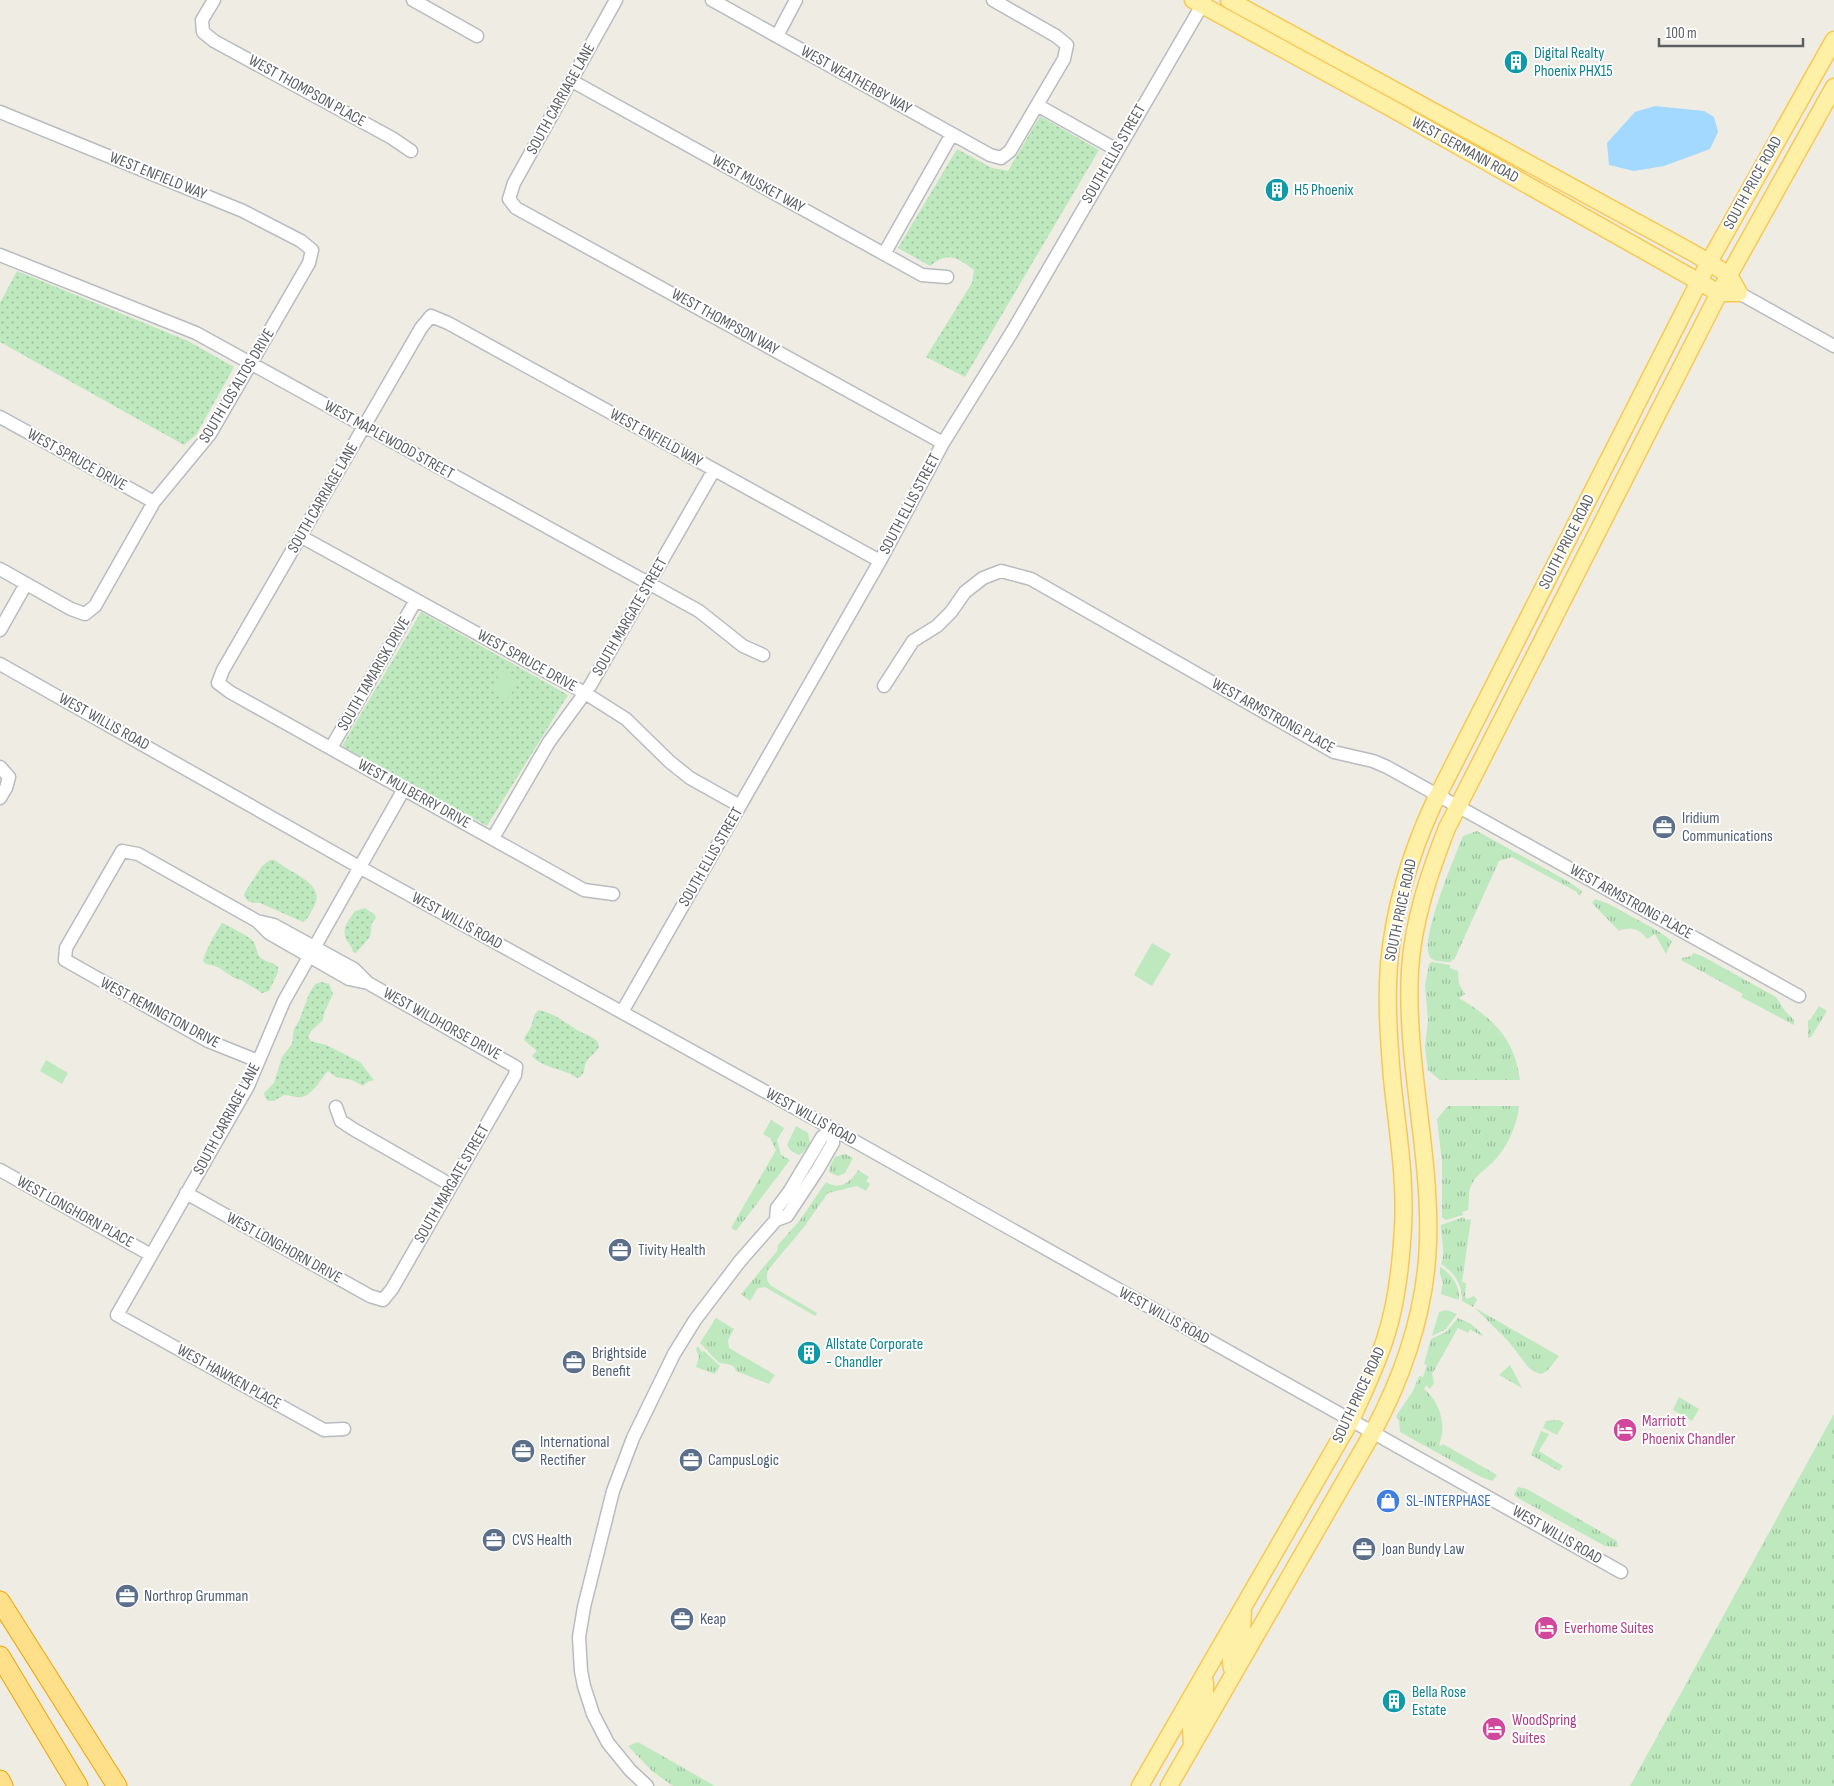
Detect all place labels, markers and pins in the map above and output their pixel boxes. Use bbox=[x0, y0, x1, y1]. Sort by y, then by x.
place label: Digital Realty Phoenix PHX15 bbox=[1534, 44, 1613, 81]
building icon: Digital Realty Phoenix PHX15 bbox=[1503, 49, 1529, 75]
building icon: H5 Phoenix bbox=[1264, 177, 1290, 203]
place label: H5 Phoenix bbox=[1294, 181, 1354, 200]
place label: Iridium Communications bbox=[1682, 809, 1773, 846]
office icon: Iridium Communications bbox=[1651, 814, 1677, 840]
office icon: Tivity Health bbox=[607, 1237, 633, 1263]
place label: Tivity Health bbox=[638, 1241, 706, 1260]
place label: Allstate Corporate - Chandler bbox=[825, 1335, 923, 1372]
building icon: Allstate Corporate - Chandler bbox=[796, 1340, 822, 1366]
place label: Brightside Benefit bbox=[592, 1344, 647, 1381]
office icon: Brightside Benefit bbox=[561, 1349, 587, 1375]
place label: Marriott Phoenix Chandler bbox=[1642, 1412, 1736, 1449]
hotel icon: Marriott Phoenix Chandler bbox=[1612, 1417, 1638, 1443]
place label: International Rectifier bbox=[540, 1433, 609, 1470]
office icon: International Rectifier bbox=[510, 1438, 536, 1464]
office icon: CampusLogic bbox=[678, 1447, 704, 1473]
place label: CampusLogic bbox=[708, 1451, 779, 1470]
shop icon: SL-INTERPHASE bbox=[1375, 1488, 1401, 1514]
place label: SL-INTERPHASE bbox=[1406, 1492, 1491, 1511]
office icon: CVS Health bbox=[481, 1527, 507, 1553]
place label: CVS Health bbox=[512, 1531, 572, 1550]
office icon: Joan Bundy Law bbox=[1351, 1536, 1377, 1562]
place label: Joan Bundy Law bbox=[1381, 1540, 1465, 1559]
office icon: Northrop Grumman bbox=[114, 1583, 140, 1609]
place label: Northrop Grumman bbox=[144, 1587, 248, 1606]
office icon: Keap bbox=[669, 1606, 695, 1632]
place label: Keap bbox=[700, 1610, 726, 1629]
hotel icon: Everhome Suites bbox=[1533, 1615, 1559, 1641]
place label: Everhome Suites bbox=[1564, 1619, 1654, 1638]
place label: Bella Rose Estate bbox=[1412, 1683, 1466, 1720]
building icon: Bella Rose Estate bbox=[1381, 1688, 1407, 1714]
place label: WoodSpring Suites bbox=[1512, 1711, 1576, 1748]
hotel icon: WoodSpring Suites bbox=[1481, 1716, 1507, 1742]

